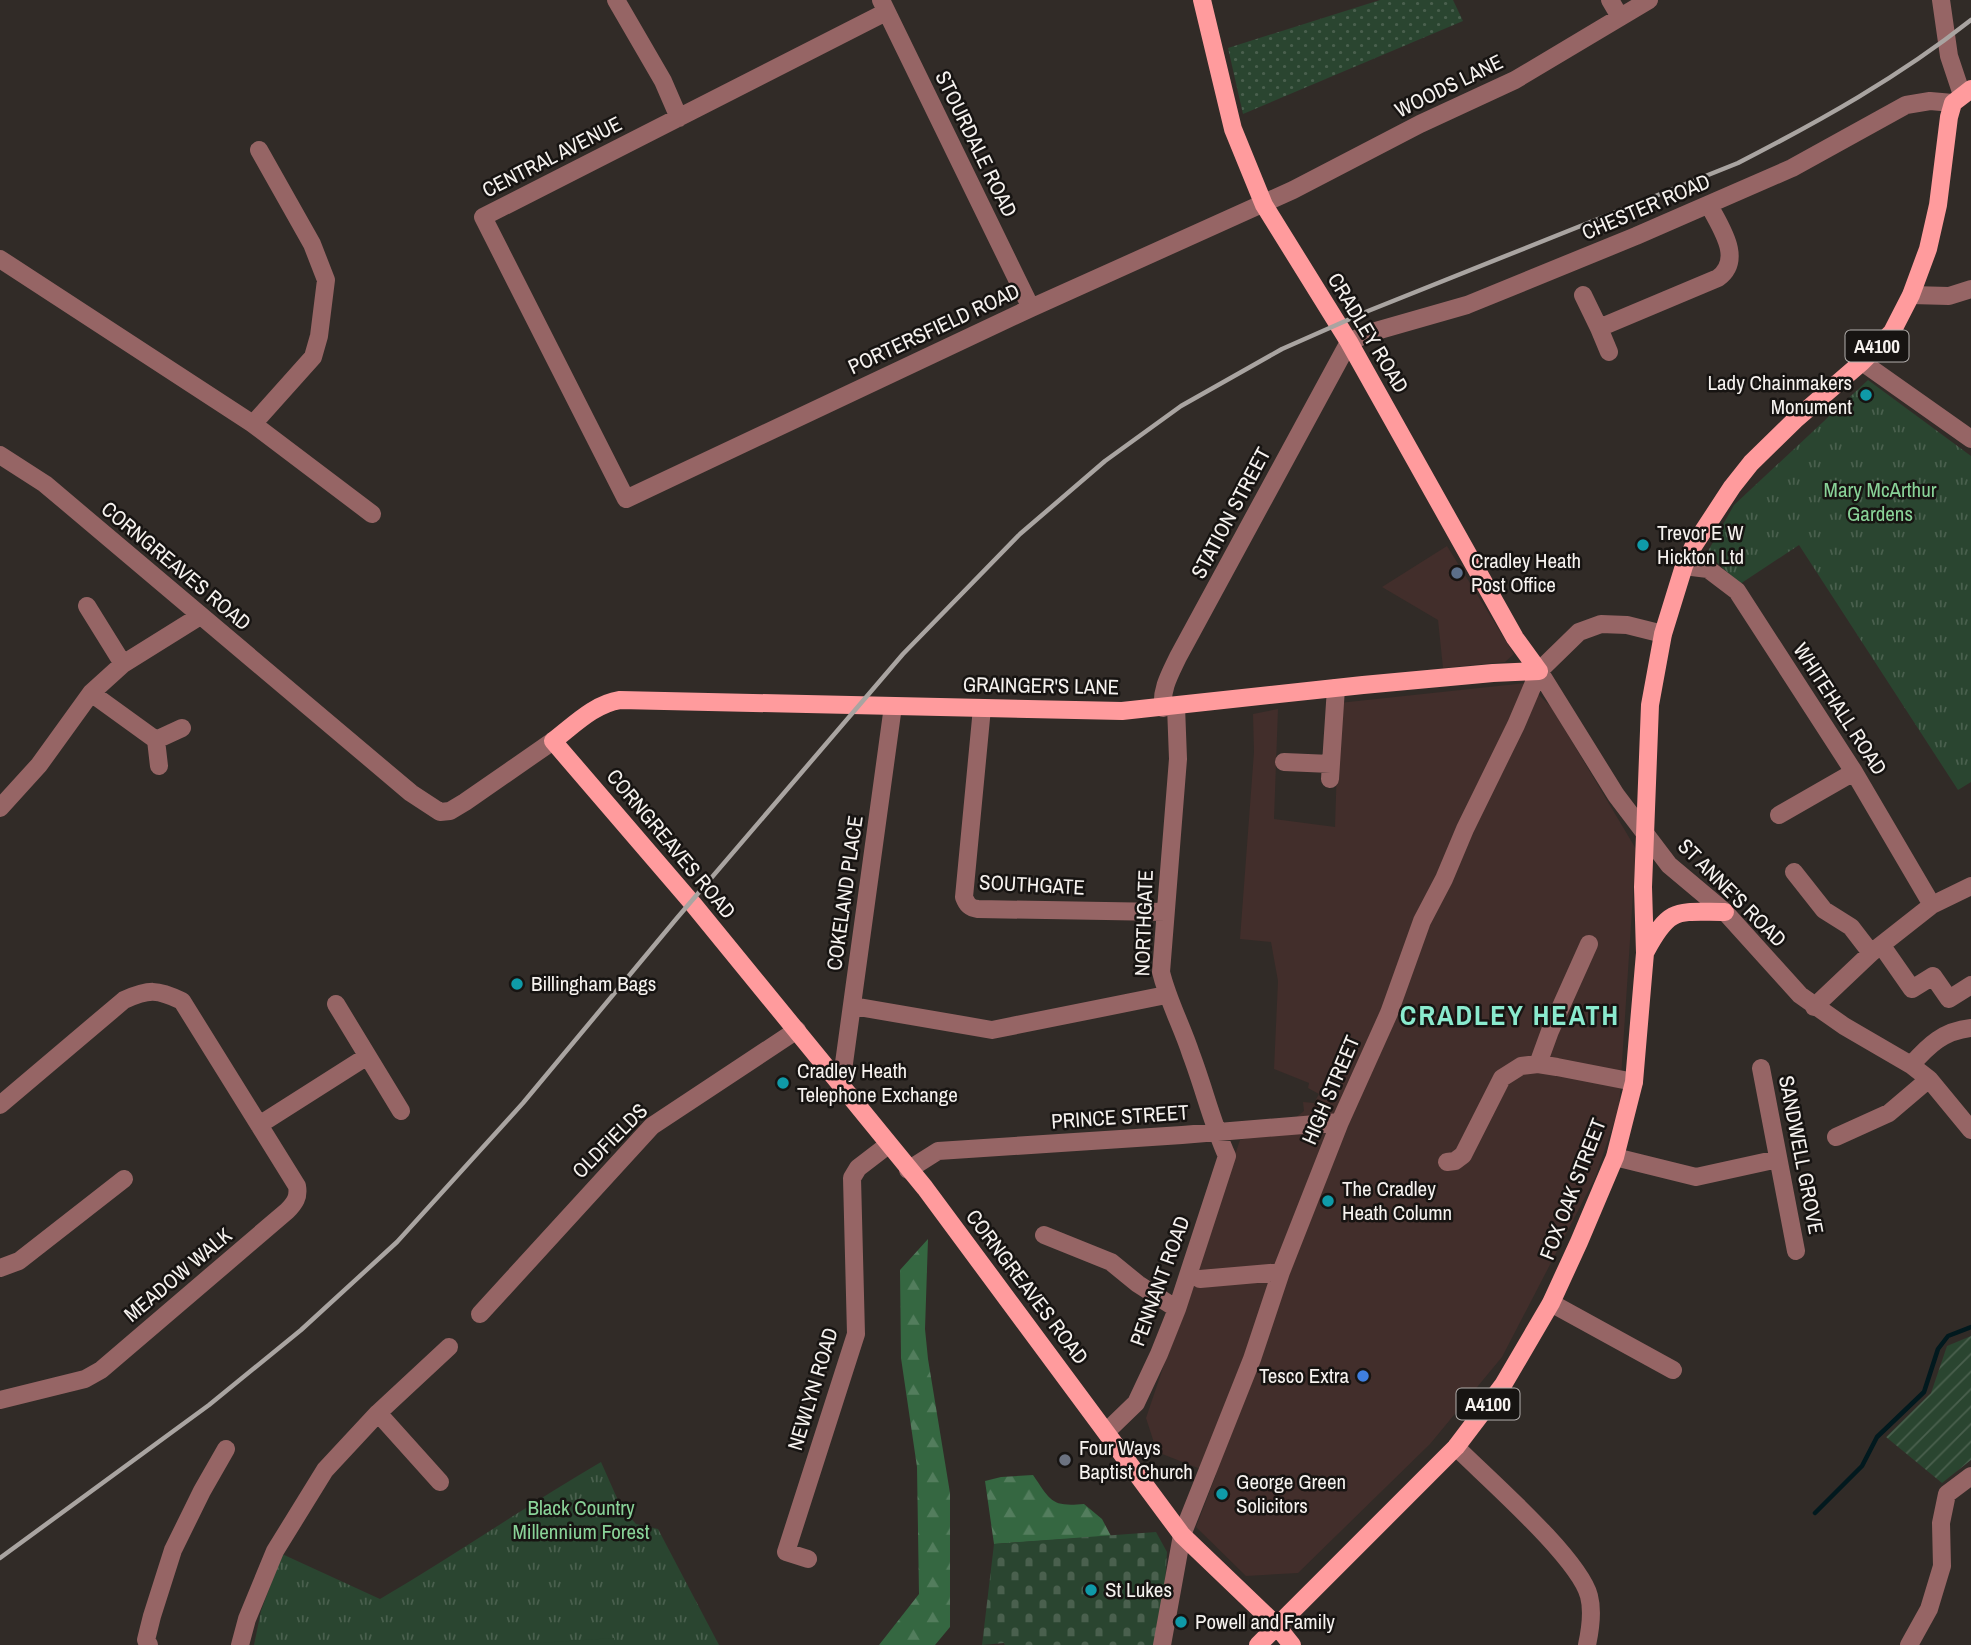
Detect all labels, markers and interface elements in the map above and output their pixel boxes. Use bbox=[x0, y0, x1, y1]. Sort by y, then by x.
street label: WOODS LANE bbox=[1390, 47, 1508, 124]
street label: STOURDALE ROAD bbox=[928, 66, 1024, 222]
street label: CENTRAL AVENUE bbox=[477, 109, 627, 204]
street label: CHESTER ROAD bbox=[1577, 166, 1714, 247]
street label: CRADLEY ROAD bbox=[1321, 267, 1416, 398]
street label: PORTERSFIELD ROAD bbox=[843, 276, 1024, 381]
road number: A4100 bbox=[1846, 330, 1909, 362]
place label: Lady Chainmakers Monument bbox=[1707, 368, 1852, 421]
marker: Lady Chainmakers Monument bbox=[1858, 387, 1874, 403]
street label: STATION STREET bbox=[1184, 442, 1278, 584]
park label: Mary McArthur Gardens bbox=[1824, 475, 1937, 528]
street label: CORNGREAVES ROAD bbox=[95, 494, 257, 637]
place label: Trevor E W Hickton Ltd bbox=[1657, 518, 1744, 571]
marker: Trevor E W Hickton Ltd bbox=[1635, 537, 1651, 553]
place label: Cradley Heath Post Office bbox=[1471, 546, 1581, 599]
marker: Cradley Heath Post Office bbox=[1449, 565, 1465, 581]
street label: WHITEHALL ROAD bbox=[1787, 637, 1894, 781]
street label: GRAINGER'S LANE bbox=[963, 670, 1119, 701]
street label: CORNGREAVES ROAD bbox=[600, 763, 743, 925]
street label: COKELAND PLACE bbox=[819, 814, 870, 972]
street label: ST ANNE'S ROAD bbox=[1672, 832, 1793, 953]
street label: SOUTHGATE bbox=[978, 867, 1086, 902]
street label: NORTHGATE bbox=[1127, 869, 1160, 977]
place label: Billingham Bags bbox=[531, 969, 656, 998]
marker: Billingham Bags bbox=[509, 976, 525, 992]
district label: CRADLEY HEATH bbox=[1400, 996, 1620, 1034]
street label: HIGH STREET bbox=[1295, 1030, 1367, 1149]
place label: Cradley Heath Telephone Exchange bbox=[797, 1056, 958, 1109]
street label: SANDWELL GROVE bbox=[1772, 1073, 1831, 1237]
marker: Cradley Heath Telephone Exchange bbox=[775, 1075, 791, 1091]
street label: OLDFIELDS bbox=[566, 1097, 654, 1185]
street label: PRINCE STREET bbox=[1050, 1097, 1190, 1136]
street label: FOX OAK STREET bbox=[1532, 1113, 1613, 1264]
place label: The Cradley Heath Column bbox=[1342, 1174, 1452, 1227]
marker: The Cradley Heath Column bbox=[1320, 1193, 1336, 1209]
street label: CORNGREAVES ROAD bbox=[959, 1203, 1095, 1370]
street label: PENNANT ROAD bbox=[1123, 1212, 1197, 1350]
street label: MEADOW WALK bbox=[118, 1221, 238, 1328]
street label: NEWLYN ROAD bbox=[780, 1324, 845, 1454]
place label: Tesco Extra bbox=[1259, 1361, 1349, 1390]
marker: Tesco Extra bbox=[1355, 1368, 1371, 1384]
road number: A4100 bbox=[1456, 1388, 1520, 1420]
place label: Four Ways Baptist Church bbox=[1079, 1433, 1193, 1486]
marker: Four Ways Baptist Church bbox=[1057, 1452, 1073, 1468]
place label: George Green Solicitors bbox=[1236, 1467, 1346, 1520]
marker: George Green Solicitors bbox=[1214, 1486, 1230, 1502]
park label: Black Country Millennium Forest bbox=[513, 1493, 650, 1546]
place label: St Lukes bbox=[1105, 1575, 1172, 1604]
marker: St Lukes bbox=[1083, 1582, 1099, 1598]
place label: Powell and Family bbox=[1195, 1607, 1335, 1636]
marker: Powell and Family bbox=[1173, 1614, 1189, 1630]

